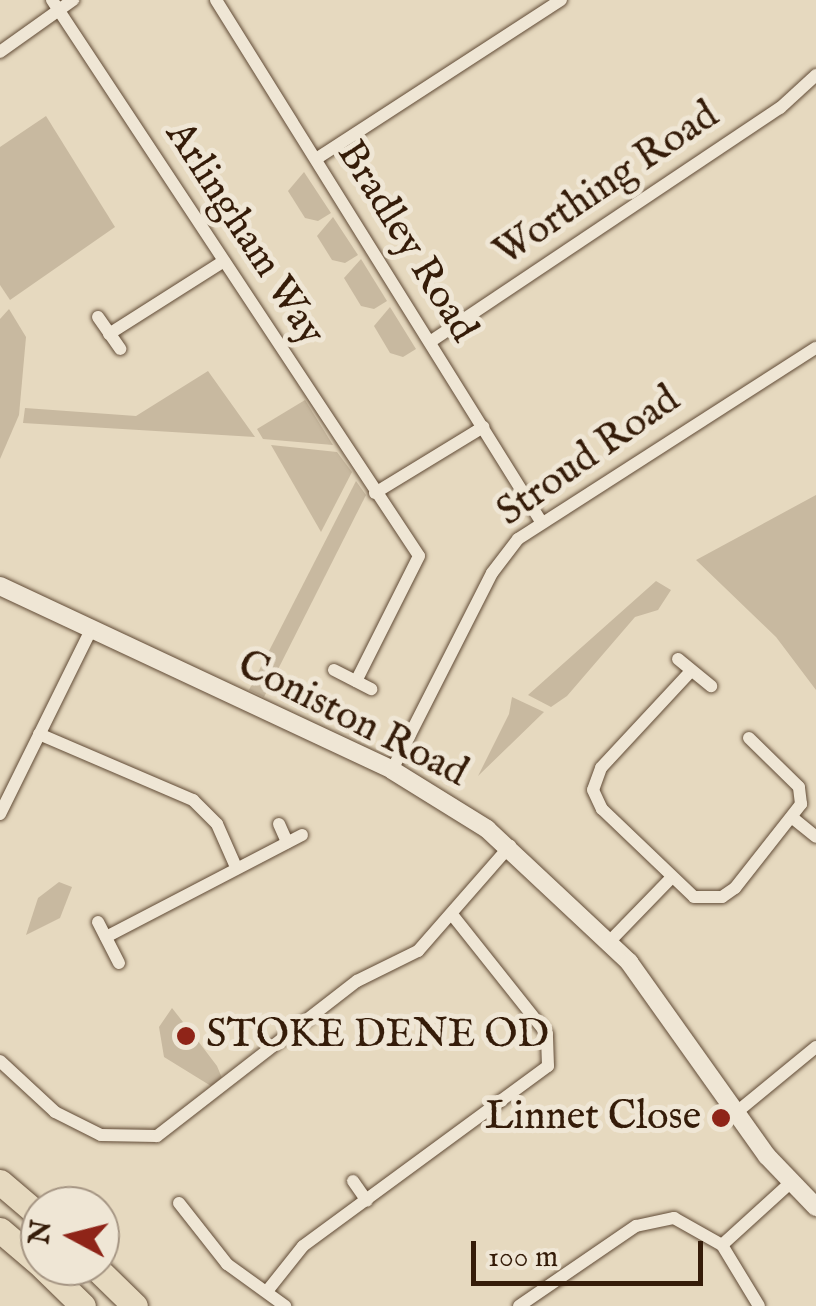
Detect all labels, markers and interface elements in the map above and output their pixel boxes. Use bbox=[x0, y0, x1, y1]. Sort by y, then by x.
street label: Worthing Road bbox=[486, 92, 728, 278]
street label: Arlingham Way bbox=[154, 113, 334, 355]
street label: Bradley Road bbox=[325, 133, 487, 351]
street label: Stroud Road bbox=[489, 377, 689, 537]
street label: Coniston Road bbox=[229, 642, 475, 798]
place label: STOKE DENE OD bbox=[206, 1012, 549, 1060]
marker: STOKE DENE OD bbox=[175, 1025, 197, 1047]
place label: Linnet Close bbox=[485, 1094, 701, 1142]
marker: Linnet Close bbox=[710, 1107, 732, 1129]
north arrow bbox=[20, 1186, 120, 1286]
text: N bbox=[23, 1218, 61, 1247]
scale bar bbox=[476, 1221, 708, 1283]
text: 100 m bbox=[488, 1239, 558, 1277]

